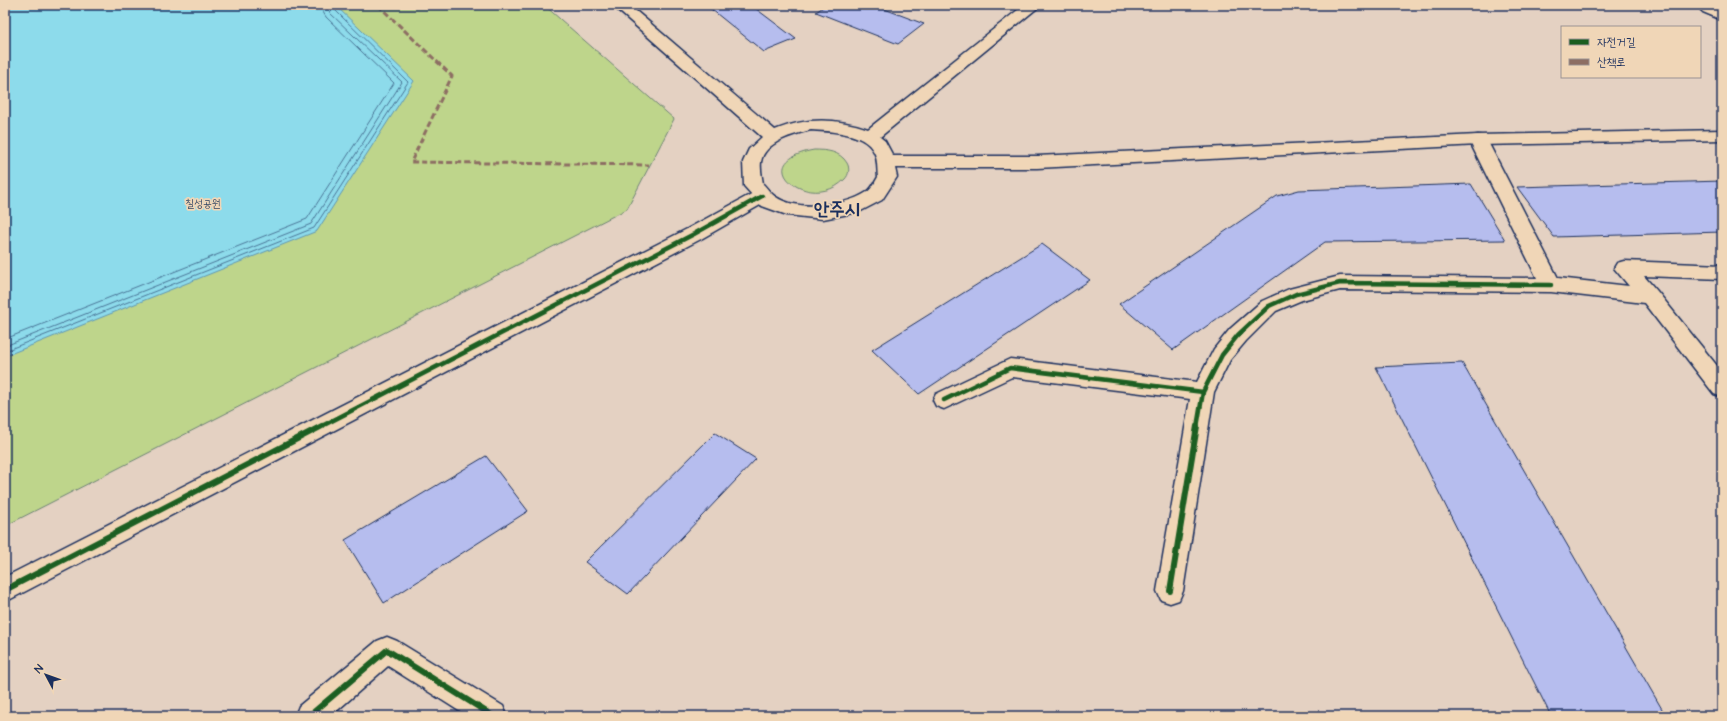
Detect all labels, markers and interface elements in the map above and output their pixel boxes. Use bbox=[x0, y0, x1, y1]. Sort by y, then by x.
legend bbox=[1561, 26, 1701, 78]
text: 자전거길 bbox=[1597, 34, 1636, 51]
text: 산책로 bbox=[1597, 54, 1626, 71]
park label: 칠성공원 bbox=[185, 196, 221, 211]
district label: 안주시 bbox=[814, 196, 860, 223]
north arrow bbox=[26, 655, 66, 695]
text: N bbox=[31, 661, 47, 676]

